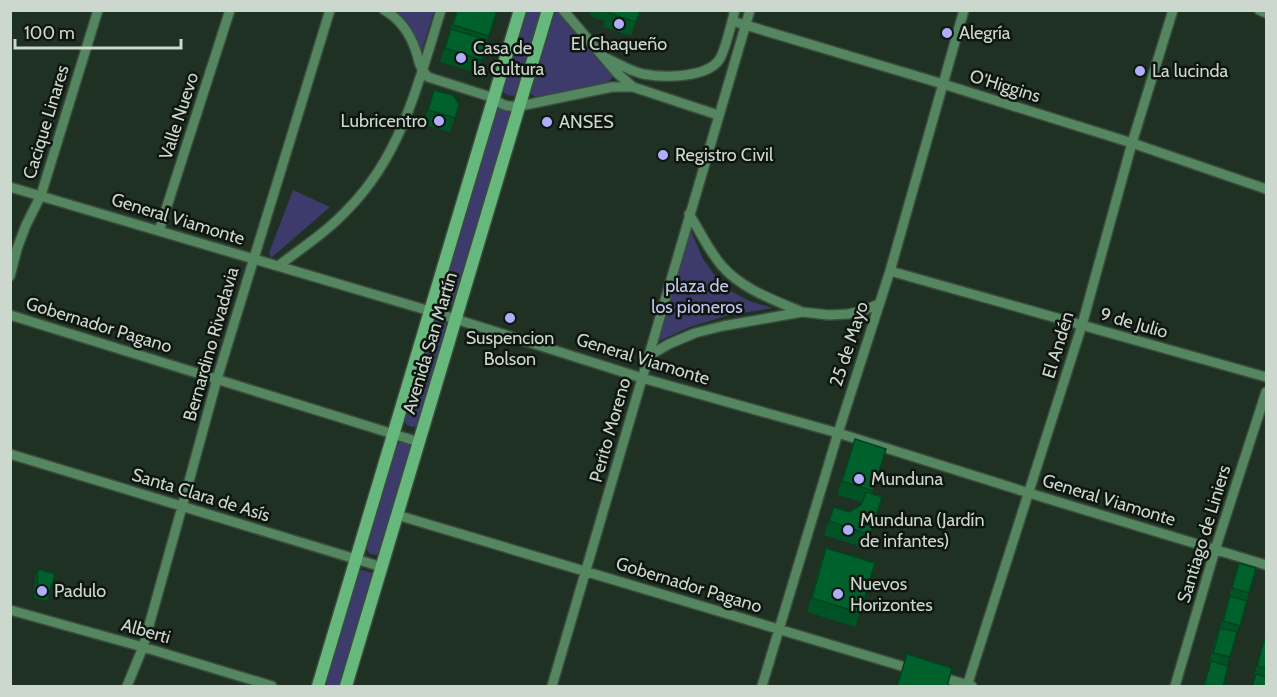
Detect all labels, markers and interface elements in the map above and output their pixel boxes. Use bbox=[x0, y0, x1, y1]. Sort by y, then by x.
scale bar bbox=[15, 12, 182, 50]
marker: El Chaqueño bbox=[612, 17, 626, 31]
text: 100 m bbox=[24, 22, 75, 44]
place label: Alegría bbox=[959, 22, 1011, 44]
marker: Alegría bbox=[940, 26, 954, 40]
place label: El Chaqueño bbox=[571, 33, 667, 55]
place label: Casa de la Cultura bbox=[473, 37, 544, 80]
marker: Casa de la Cultura bbox=[454, 51, 468, 65]
place label: La lucinda bbox=[1152, 60, 1228, 82]
street label: Cacique Linares bbox=[18, 62, 74, 182]
marker: La lucinda bbox=[1133, 64, 1147, 78]
street label: O'Higgins bbox=[967, 65, 1043, 107]
street label: Valle Nuevo bbox=[155, 70, 203, 162]
place label: Lubricentro bbox=[341, 110, 427, 132]
place label: ANSES bbox=[559, 111, 614, 133]
marker: Lubricentro bbox=[432, 114, 446, 128]
marker: ANSES bbox=[540, 115, 554, 129]
place label: Registro Civil bbox=[675, 144, 774, 166]
marker: Registro Civil bbox=[656, 148, 670, 162]
street label: General Viamonte bbox=[109, 188, 247, 250]
street label: Bernardino Rivadavia bbox=[178, 264, 244, 424]
street label: Avenida San Martín bbox=[398, 270, 462, 416]
park label: plaza de los pioneros bbox=[651, 275, 743, 318]
street label: Gobernador Pagano bbox=[23, 292, 175, 358]
street label: 25 de Mayo bbox=[825, 299, 873, 389]
street label: 9 de Julio bbox=[1098, 303, 1170, 343]
street label: El Andén bbox=[1037, 309, 1079, 381]
marker: Suspencion Bolson bbox=[503, 311, 517, 325]
place label: Suspencion Bolson bbox=[466, 327, 554, 370]
street label: General Viamonte bbox=[574, 328, 712, 390]
street label: Perito Moreno bbox=[585, 375, 635, 485]
street label: Santiago de Liniers bbox=[1173, 462, 1235, 606]
street label: Santa Clara de Asís bbox=[129, 464, 273, 526]
place label: Munduna bbox=[871, 468, 943, 490]
street label: General Viamonte bbox=[1040, 469, 1178, 531]
marker: Munduna bbox=[852, 472, 866, 486]
place label: Munduna (Jardín de infantes) bbox=[860, 509, 984, 552]
marker: Munduna (Jardín de infantes) bbox=[841, 523, 855, 537]
street label: Gobernador Pagano bbox=[613, 552, 765, 618]
place label: Nuevos Horizontes bbox=[850, 573, 933, 616]
place label: Padulo bbox=[54, 580, 106, 602]
marker: Padulo bbox=[35, 584, 49, 598]
marker: Nuevos Horizontes bbox=[831, 587, 845, 601]
street label: Alberti bbox=[119, 614, 173, 648]

